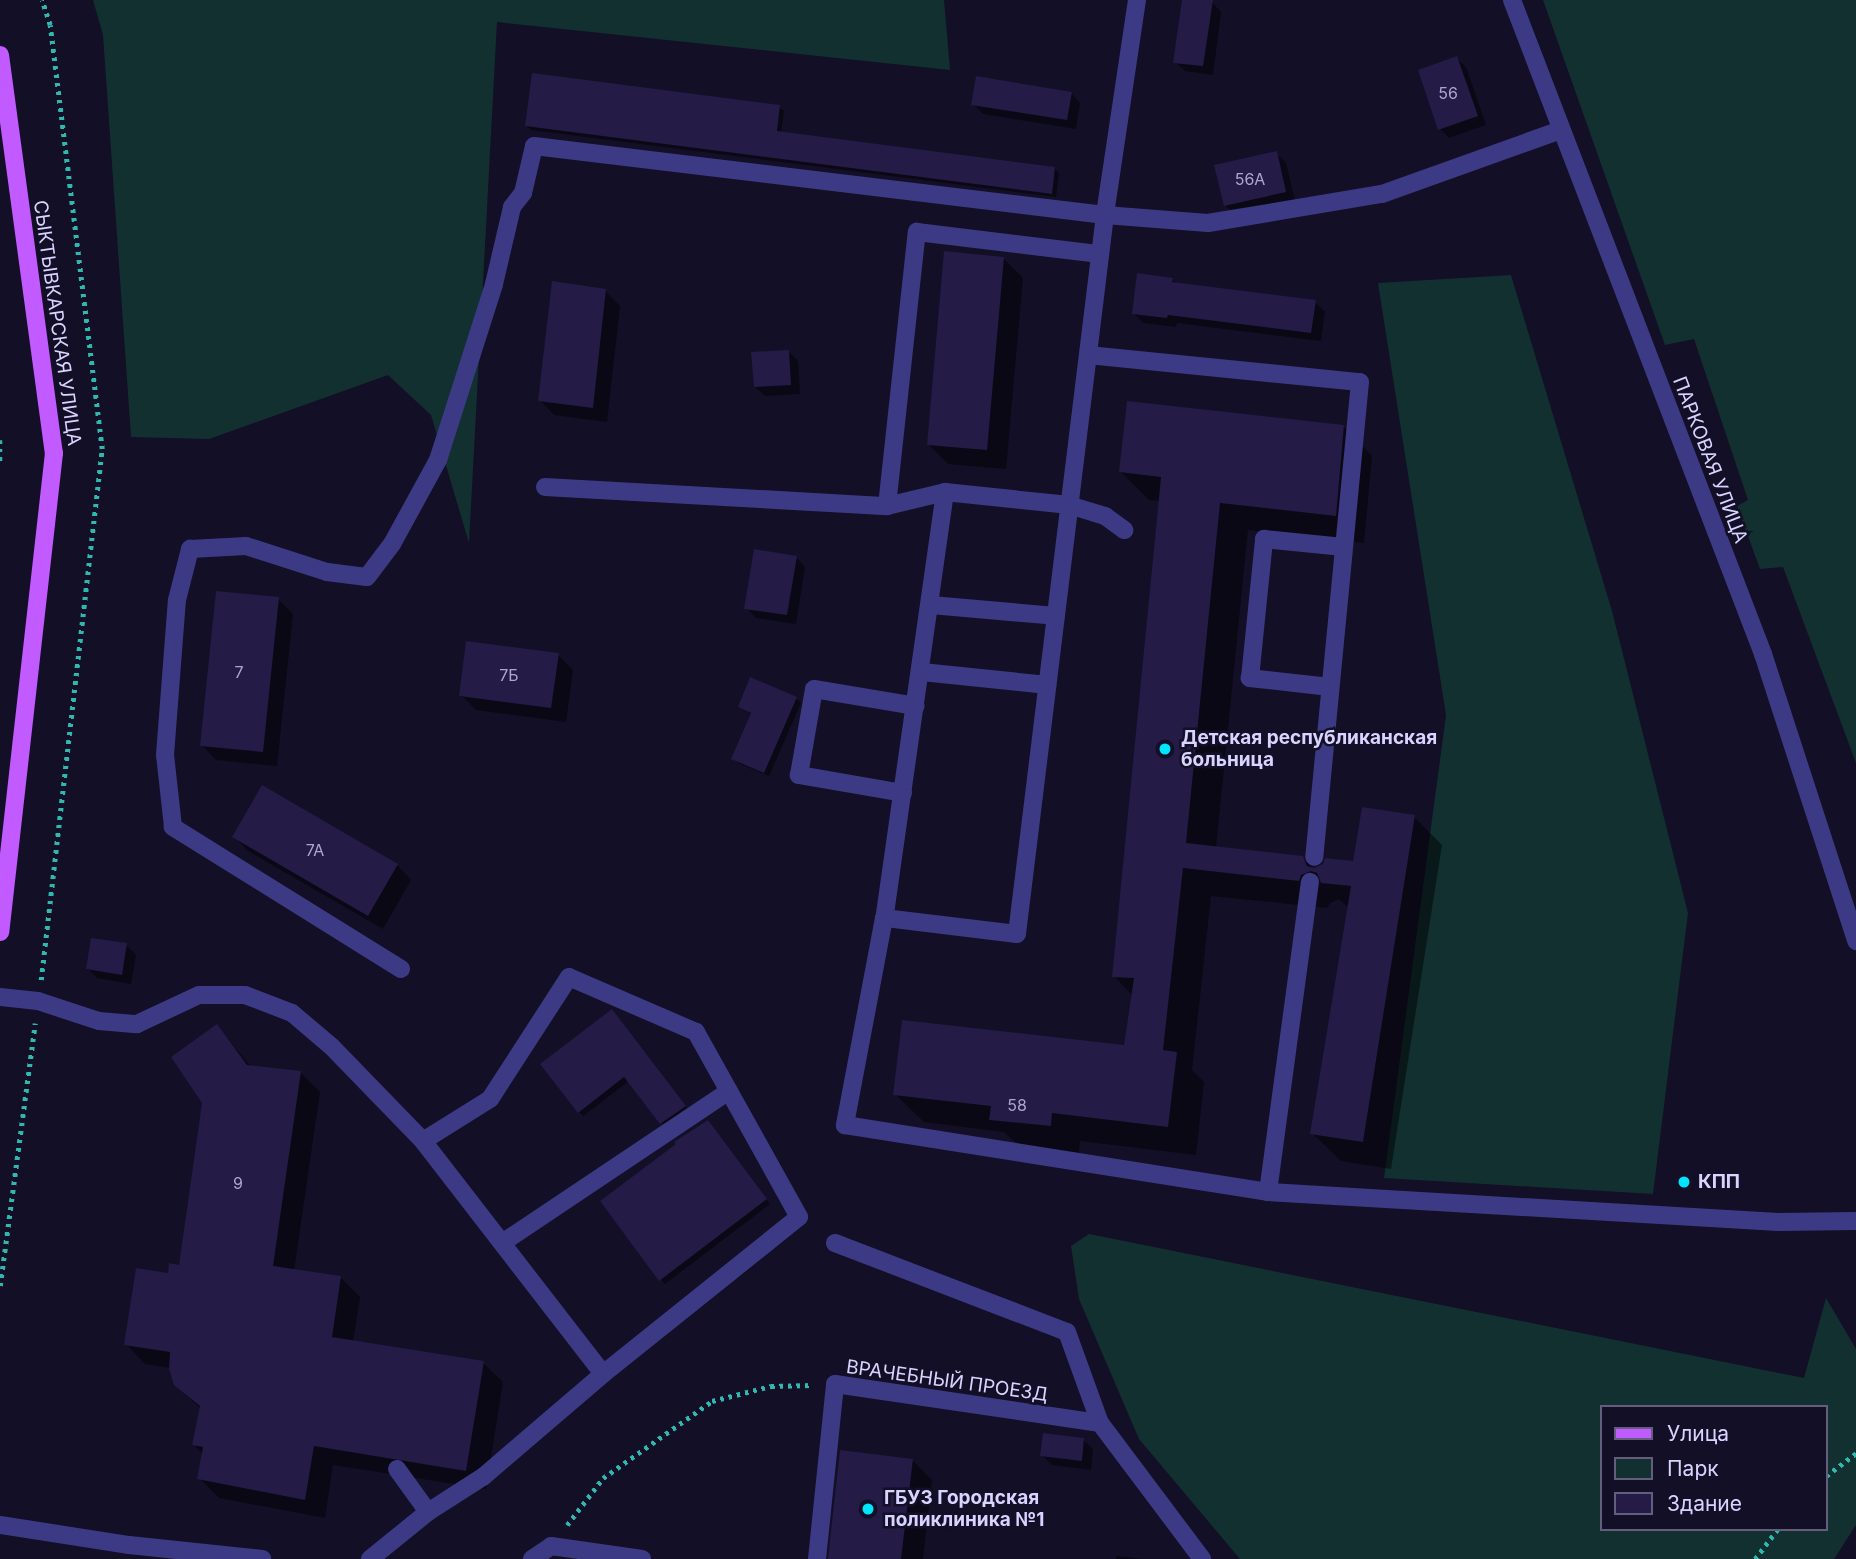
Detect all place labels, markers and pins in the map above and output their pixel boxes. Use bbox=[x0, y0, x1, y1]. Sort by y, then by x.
place label: Детская республиканская больница bbox=[1181, 727, 1437, 771]
marker: Детская республиканская больница bbox=[1155, 739, 1175, 759]
place label: КПП bbox=[1698, 1171, 1740, 1193]
marker: КПП bbox=[1676, 1174, 1692, 1190]
place label: ГБУЗ Городская поликлиника №1 bbox=[884, 1487, 1044, 1531]
marker: ГБУЗ Городская поликлиника №1 bbox=[858, 1499, 878, 1519]

